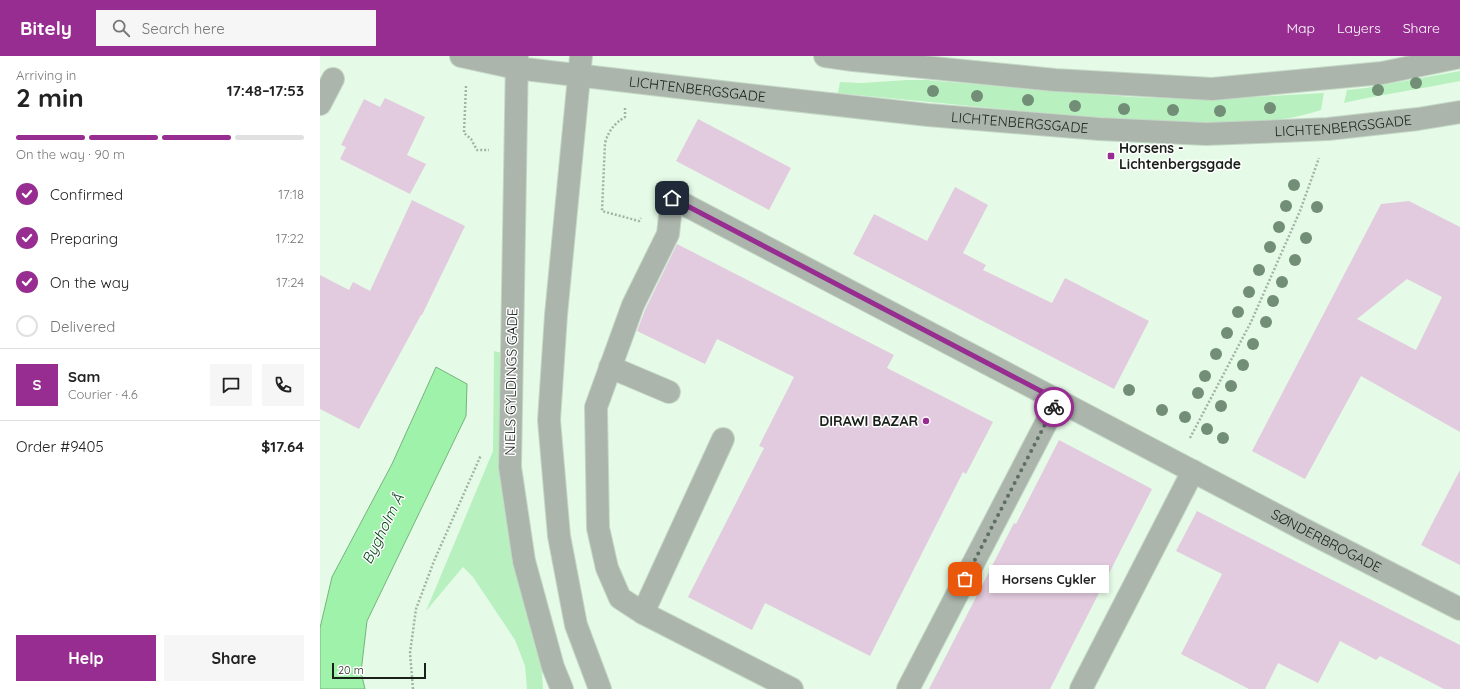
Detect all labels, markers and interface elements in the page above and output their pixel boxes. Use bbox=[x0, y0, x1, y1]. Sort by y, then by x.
search box bbox=[96, 10, 376, 46]
text: Bitely bbox=[20, 16, 72, 40]
icon: search bbox=[110, 17, 132, 39]
text: Search here bbox=[142, 19, 225, 38]
text: Map bbox=[1286, 19, 1315, 37]
text: Layers bbox=[1337, 19, 1381, 37]
text: Share bbox=[1403, 19, 1440, 37]
text: Arriving in bbox=[16, 67, 76, 83]
street label: LICHTENBERGSGADE bbox=[628, 72, 767, 106]
text: 2 min bbox=[16, 81, 84, 114]
text: 17:48–17:53 bbox=[227, 81, 304, 100]
street label: LICHTENBERGSGADE bbox=[950, 108, 1089, 137]
street label: LICHTENBERGSGADE bbox=[1274, 111, 1413, 140]
place label: Horsens - Lichtenbergsgade bbox=[1119, 139, 1241, 173]
text: On the way · 90 m bbox=[16, 146, 125, 162]
marker: Horsens - Lichtenbergsgade bbox=[1106, 151, 1116, 161]
pin bbox=[655, 181, 689, 215]
icon: check bbox=[16, 183, 38, 205]
text: Confirmed bbox=[50, 185, 123, 204]
text: 17:18 bbox=[278, 186, 304, 202]
icon: home bbox=[661, 187, 683, 209]
icon: check bbox=[16, 227, 38, 249]
text: Preparing bbox=[50, 229, 118, 248]
text: 17:22 bbox=[276, 230, 304, 246]
icon: check bbox=[16, 271, 38, 293]
text: On the way bbox=[50, 273, 129, 292]
text: 17:24 bbox=[276, 274, 304, 290]
street label: NIELS GYLDINGS GADE bbox=[501, 308, 521, 456]
text: Delivered bbox=[50, 317, 115, 336]
button: chat bbox=[210, 364, 252, 406]
button: phone bbox=[262, 364, 304, 406]
text: Sam bbox=[68, 367, 100, 386]
text: S bbox=[33, 375, 41, 394]
text: Courier · 4.6 bbox=[68, 386, 138, 402]
courier bbox=[1034, 387, 1074, 427]
icon: bike bbox=[1043, 396, 1065, 418]
place label: DIRAWI BAZAR bbox=[819, 412, 918, 430]
marker: DIRAWI BAZAR bbox=[921, 416, 931, 426]
text: Order #9405 bbox=[16, 437, 104, 456]
text: $17.64 bbox=[261, 437, 304, 456]
water label: Bygholm Å bbox=[357, 490, 408, 567]
street label: SØNDERBROGADE bbox=[1268, 505, 1385, 577]
pin bbox=[948, 562, 982, 596]
callout: Horsens Cykler bbox=[989, 565, 1109, 593]
icon: bag bbox=[954, 568, 976, 590]
text: Horsens Cykler bbox=[1002, 571, 1096, 587]
button: Help bbox=[16, 635, 156, 681]
button: Share bbox=[164, 635, 304, 681]
scale bar bbox=[332, 661, 426, 680]
text: 20 m bbox=[338, 663, 364, 677]

